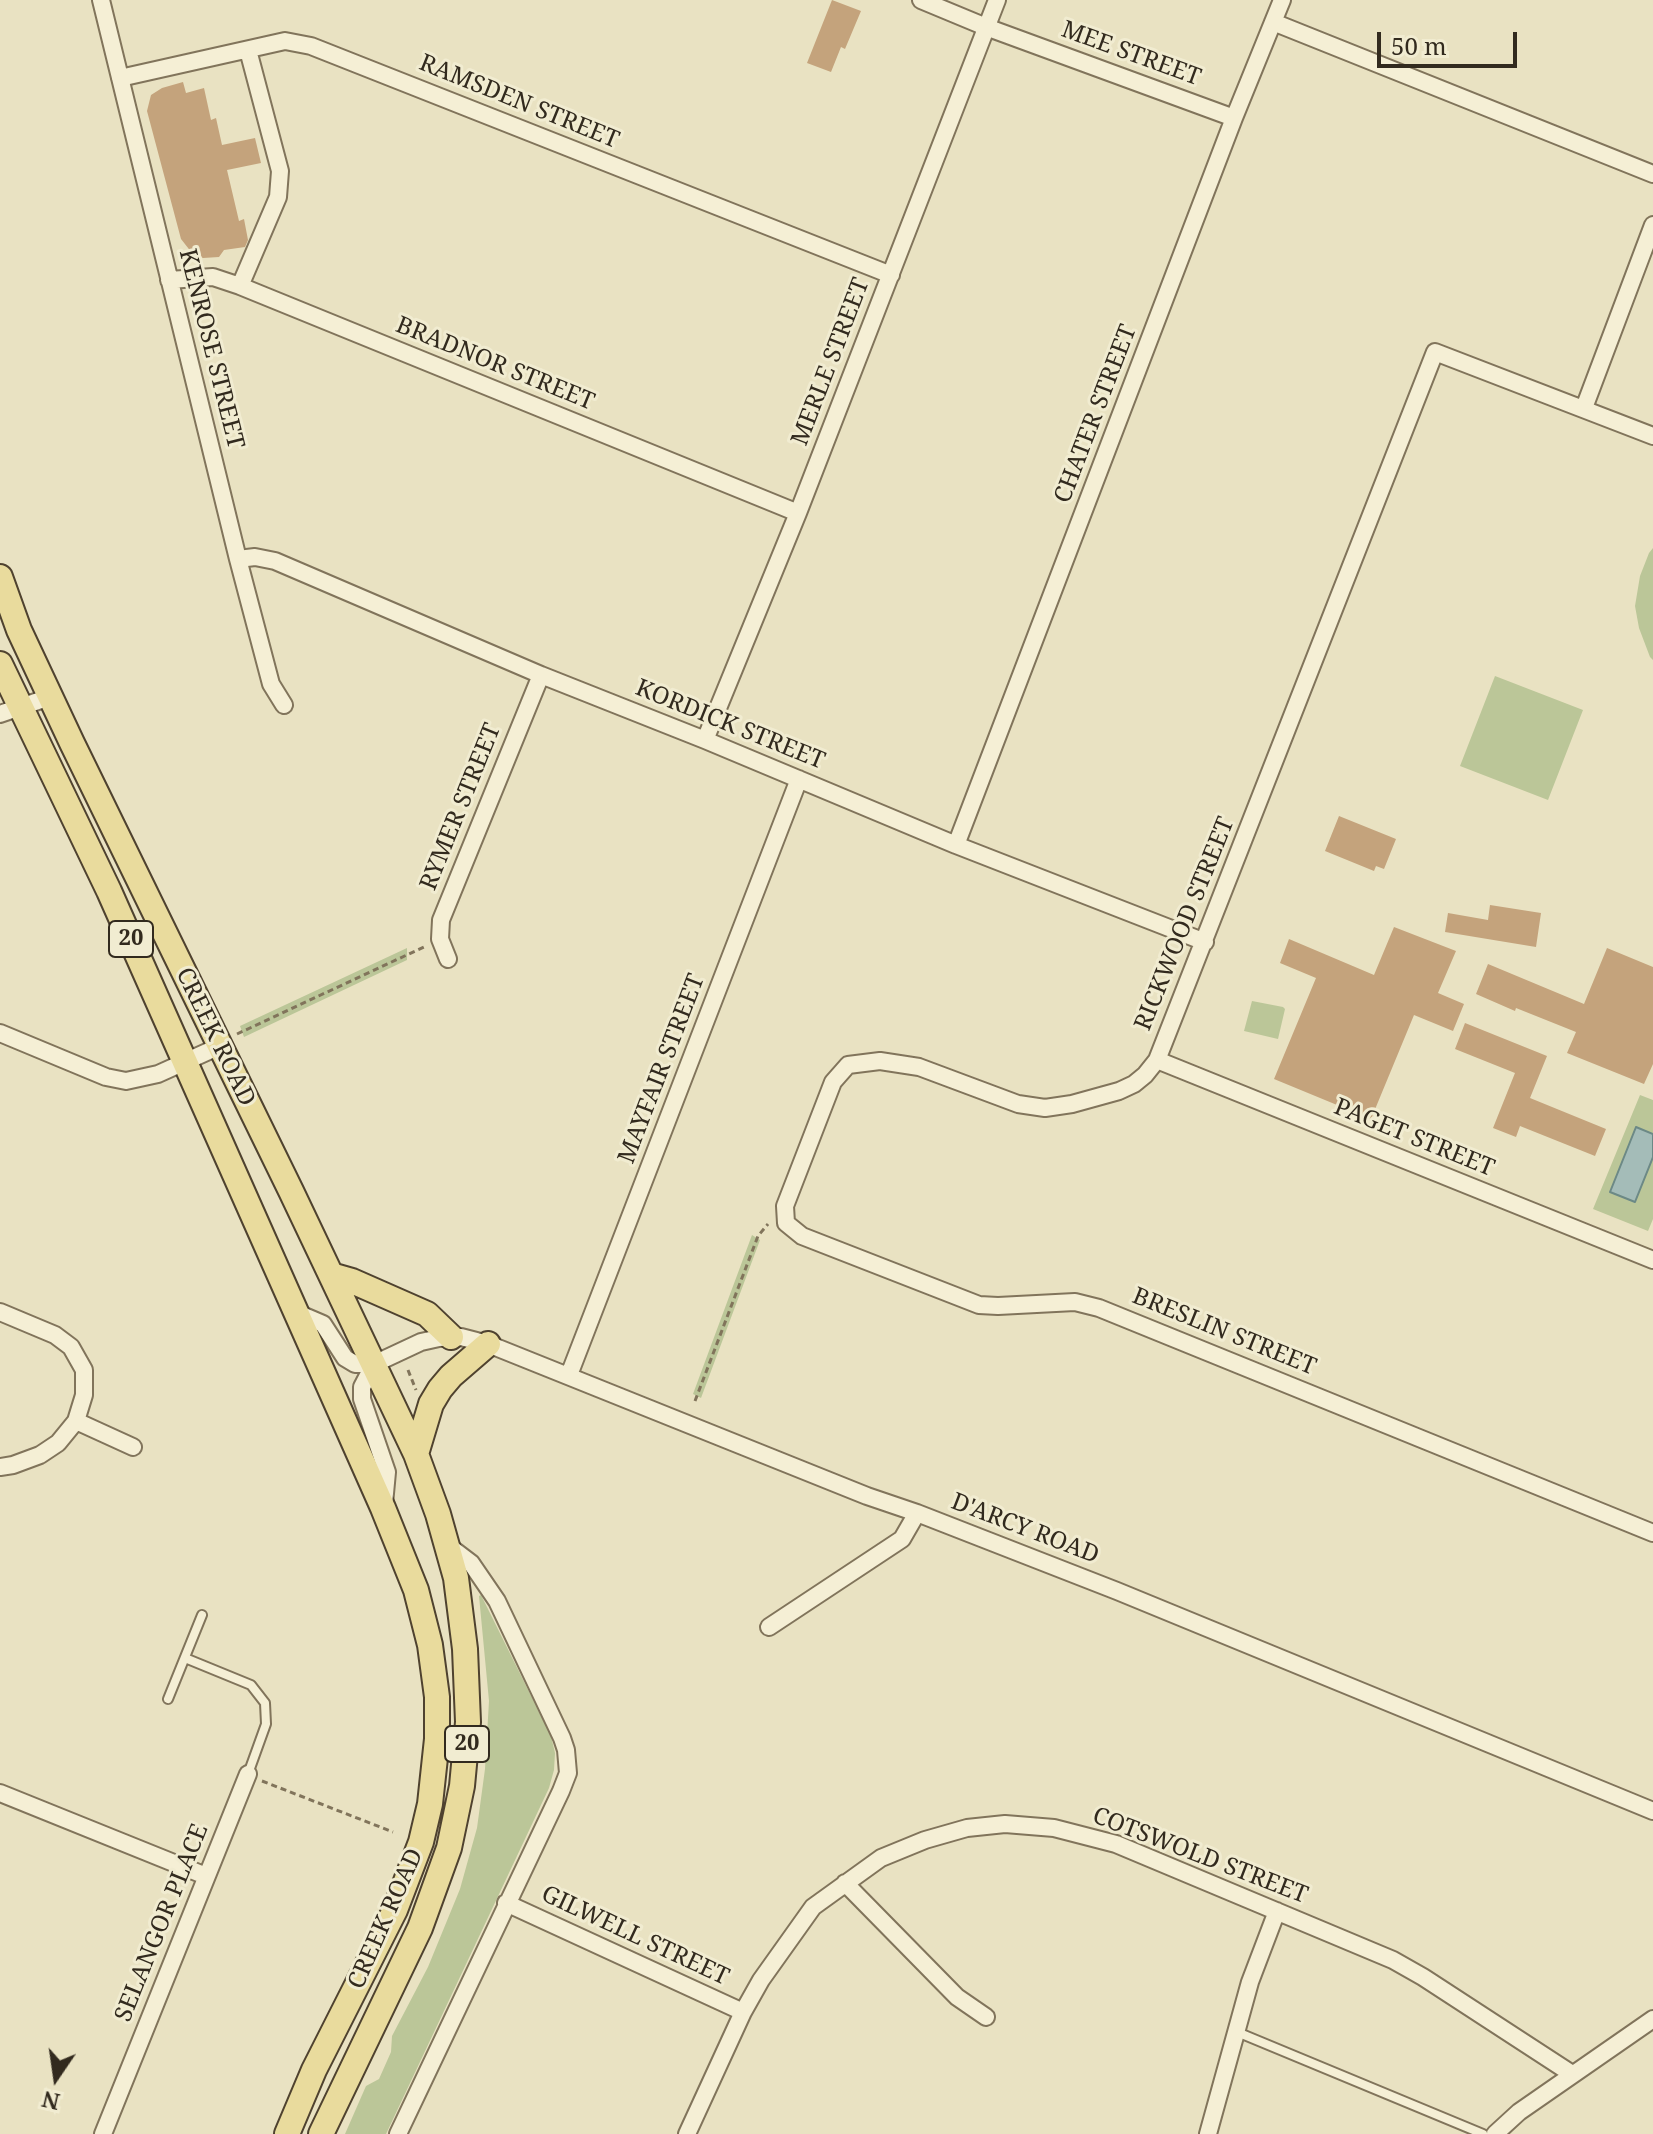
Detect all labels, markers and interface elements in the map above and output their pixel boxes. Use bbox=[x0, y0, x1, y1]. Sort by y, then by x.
street label: MEE STREET bbox=[1057, 15, 1205, 93]
scale bar bbox=[1381, 16, 1521, 66]
text: 50 m bbox=[1391, 29, 1447, 62]
street label: RAMSDEN STREET bbox=[415, 49, 623, 155]
street label: KENROSE STREET bbox=[172, 246, 250, 452]
street label: MERLE STREET bbox=[786, 274, 876, 450]
street label: BRADNOR STREET bbox=[392, 311, 598, 417]
street label: CHATER STREET bbox=[1049, 321, 1143, 507]
street label: KORDICK STREET bbox=[631, 674, 829, 776]
street label: RYMER STREET bbox=[414, 719, 508, 895]
street label: RICKWOOD STREET bbox=[1129, 813, 1241, 1035]
road number: 20 bbox=[109, 921, 153, 957]
street label: CREEK ROAD bbox=[169, 963, 261, 1111]
street label: MAYFAIR STREET bbox=[613, 970, 711, 1168]
street label: PAGET STREET bbox=[1330, 1093, 1498, 1183]
street label: BRESLIN STREET bbox=[1128, 1282, 1320, 1382]
street label: D'ARCY ROAD bbox=[947, 1488, 1103, 1570]
road number: 20 bbox=[445, 1726, 489, 1762]
street label: COTSWOLD STREET bbox=[1088, 1802, 1312, 1910]
street label: SELANGOR PLACE bbox=[109, 1820, 215, 2026]
street label: CREEK ROAD bbox=[342, 1844, 430, 1994]
street label: GILWELL STREET bbox=[537, 1880, 733, 1992]
north arrow bbox=[16, 2038, 96, 2118]
text: N bbox=[39, 2085, 62, 2118]

